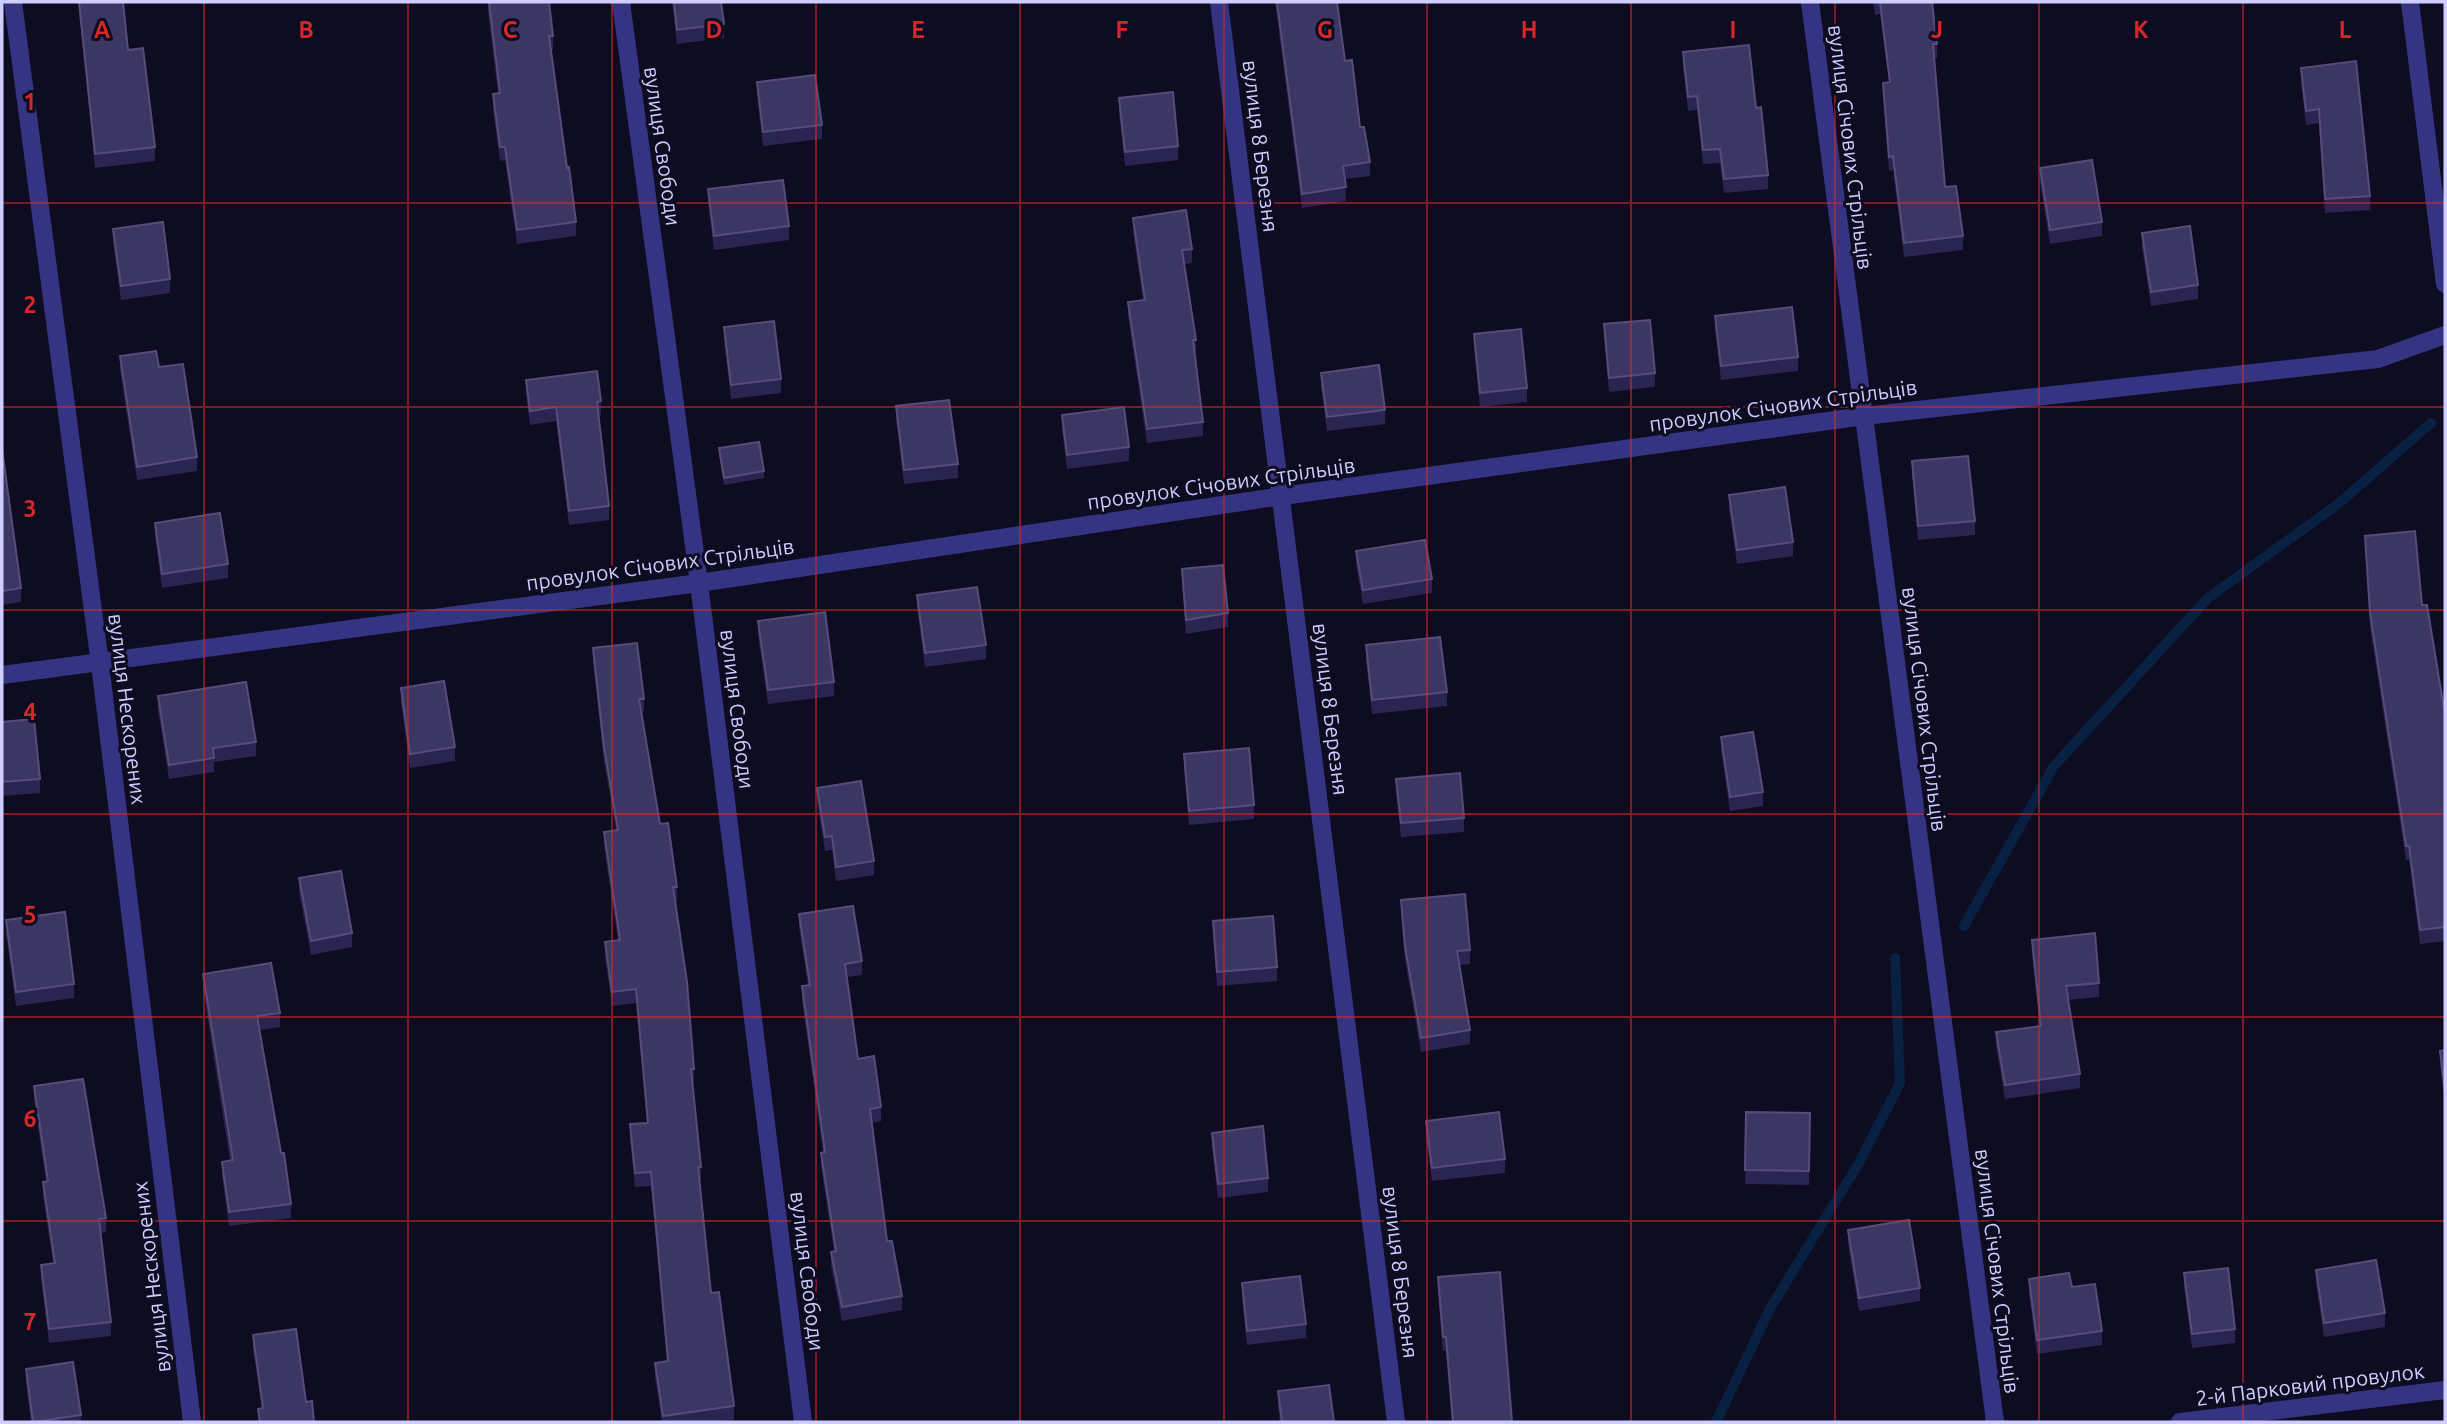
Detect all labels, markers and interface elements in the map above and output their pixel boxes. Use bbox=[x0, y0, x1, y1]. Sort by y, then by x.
text: A bbox=[94, 17, 110, 42]
text: B bbox=[298, 17, 314, 42]
text: C bbox=[503, 17, 518, 42]
text: D bbox=[706, 17, 722, 42]
text: E bbox=[911, 17, 925, 42]
text: F bbox=[1116, 17, 1129, 42]
text: G bbox=[1317, 17, 1333, 42]
text: H bbox=[1521, 17, 1537, 42]
text: I bbox=[1730, 17, 1736, 42]
text: J bbox=[1931, 17, 1943, 42]
text: K bbox=[2133, 17, 2149, 42]
text: L bbox=[2339, 17, 2352, 42]
street label: вулиця Січових Стрільців bbox=[1824, 23, 1878, 271]
street label: вулиця 8 Березня bbox=[1239, 59, 1283, 233]
street label: вулиця Свободи bbox=[640, 65, 686, 227]
text: 1 bbox=[24, 89, 36, 114]
text: 2 bbox=[24, 292, 36, 317]
street label: провулок Січових Стрільців bbox=[1648, 374, 1918, 436]
street label: провулок Січових Стрільців bbox=[1086, 452, 1356, 514]
text: 3 bbox=[24, 496, 36, 521]
street label: провулок Січових Стрільців bbox=[525, 533, 795, 595]
street label: вулиця Січових Стрільців bbox=[1898, 585, 1952, 833]
street label: вулиця Нескорених bbox=[104, 612, 152, 806]
street label: вулиця 8 Березня bbox=[1309, 622, 1353, 796]
street label: вулиця Свободи bbox=[716, 628, 760, 790]
text: 4 bbox=[24, 699, 37, 724]
text: 5 bbox=[24, 902, 36, 927]
text: 6 bbox=[24, 1106, 37, 1131]
street label: вулиця Січових Стрільців bbox=[1971, 1147, 2025, 1395]
street label: вулиця Нескорених bbox=[127, 1180, 175, 1374]
street label: вулиця 8 Березня bbox=[1379, 1185, 1423, 1359]
street label: вулиця Свободи bbox=[786, 1190, 830, 1352]
text: 7 bbox=[24, 1309, 36, 1334]
street label: 2-й Парковий провулок bbox=[2194, 1358, 2426, 1410]

